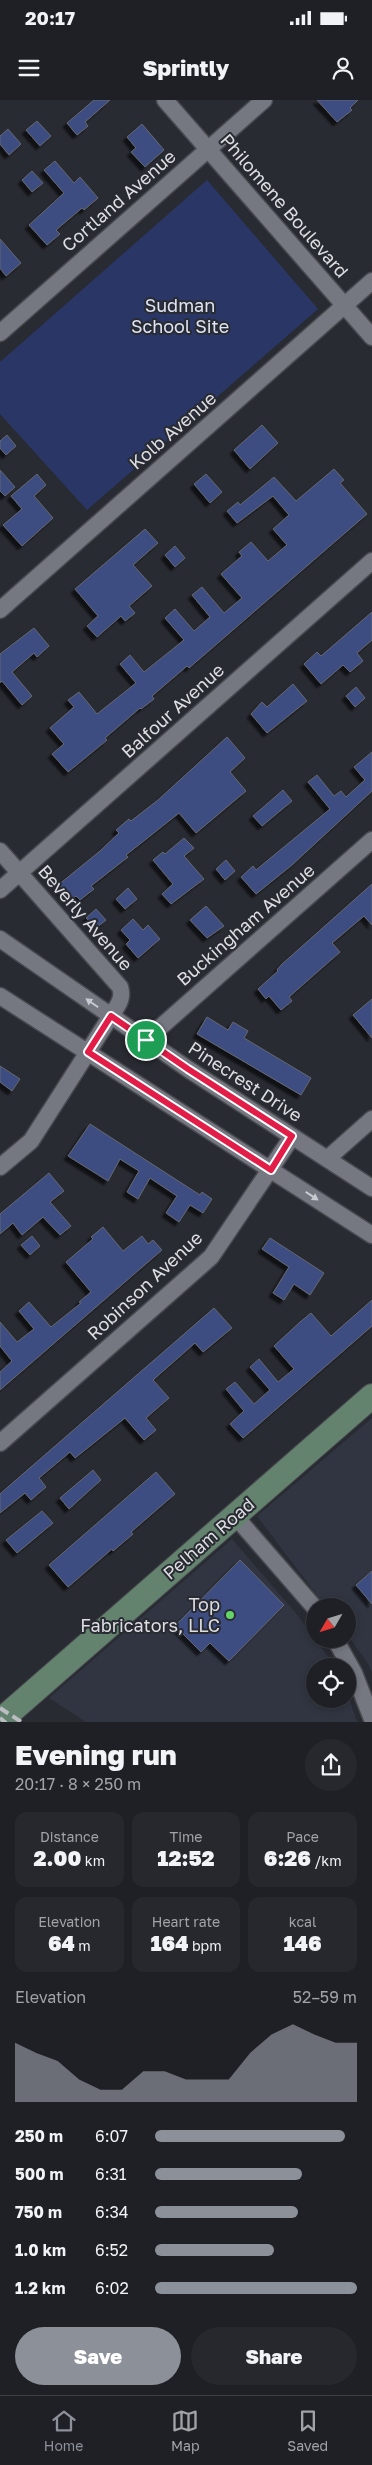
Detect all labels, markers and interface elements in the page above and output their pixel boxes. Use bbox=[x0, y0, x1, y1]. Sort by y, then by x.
text: 20:17 bbox=[25, 6, 75, 29]
icon: menu bbox=[15, 54, 43, 82]
text: Sprintly bbox=[143, 54, 229, 81]
icon: person bbox=[329, 54, 357, 82]
street label: Philomene Boulevard bbox=[216, 129, 353, 282]
street label: Cortland Avenue bbox=[57, 145, 180, 256]
park label: Sudman School Site bbox=[131, 294, 229, 337]
street label: Kolb Avenue bbox=[124, 387, 220, 474]
street label: Balfour Avenue bbox=[116, 658, 228, 762]
street label: Buckingham Avenue bbox=[172, 859, 319, 990]
street label: Beverly Avenue bbox=[34, 860, 138, 975]
one-way arrow bbox=[85, 998, 98, 1007]
pin bbox=[125, 1019, 167, 1061]
icon: arrive bbox=[132, 1026, 160, 1054]
street label: Pinecrest Drive bbox=[185, 1036, 306, 1126]
one-way arrow bbox=[305, 1192, 318, 1201]
street label: Robinson Avenue bbox=[82, 1226, 206, 1344]
street label: Pelham Road bbox=[158, 1493, 258, 1584]
place label: Top Fabricators, LLC bbox=[80, 1593, 220, 1636]
north arrow bbox=[306, 1598, 356, 1648]
map controls bbox=[306, 1598, 356, 1708]
marker: Top Fabricators, LLC bbox=[224, 1609, 236, 1621]
button: locate bbox=[306, 1658, 356, 1708]
text: Evening run bbox=[15, 1738, 177, 1771]
button: share bbox=[305, 1739, 357, 1791]
text: 20:17 · 8 × 250 m bbox=[15, 1774, 141, 1794]
text: Distance bbox=[40, 1828, 99, 1845]
text: Time bbox=[170, 1828, 202, 1845]
text: Pace bbox=[286, 1828, 319, 1845]
text: 2.00 bbox=[34, 1845, 81, 1871]
text: 12:52 bbox=[157, 1845, 215, 1871]
text: 6:26 bbox=[264, 1845, 311, 1871]
text: km bbox=[81, 1852, 105, 1869]
text: /km bbox=[311, 1852, 342, 1869]
text: Elevation bbox=[38, 1913, 100, 1930]
text: Heart rate bbox=[152, 1913, 220, 1930]
text: kcal bbox=[289, 1913, 316, 1930]
text: 64 bbox=[48, 1930, 75, 1956]
text: 164 bbox=[150, 1930, 188, 1956]
text: 146 bbox=[284, 1930, 322, 1956]
text: m bbox=[75, 1937, 91, 1954]
text: bpm bbox=[188, 1937, 222, 1954]
text: Elevation bbox=[15, 1987, 86, 2007]
text: 52–59 m bbox=[293, 1987, 357, 2007]
text: 250 m bbox=[15, 2126, 63, 2146]
text: 6:07 bbox=[95, 2126, 128, 2146]
text: 500 m bbox=[15, 2164, 64, 2184]
text: 6:31 bbox=[95, 2164, 127, 2184]
text: 750 m bbox=[15, 2202, 62, 2222]
text: 6:34 bbox=[95, 2202, 129, 2222]
text: 1.0 km bbox=[15, 2240, 66, 2260]
text: 6:52 bbox=[95, 2240, 128, 2260]
text: 1.2 km bbox=[15, 2278, 65, 2298]
text: 6:02 bbox=[95, 2278, 129, 2298]
button: Save bbox=[15, 2327, 181, 2385]
button: Share bbox=[191, 2327, 357, 2385]
tab: Home bbox=[44, 2407, 83, 2454]
tab: Map bbox=[171, 2407, 200, 2454]
tab: Saved bbox=[287, 2407, 328, 2454]

